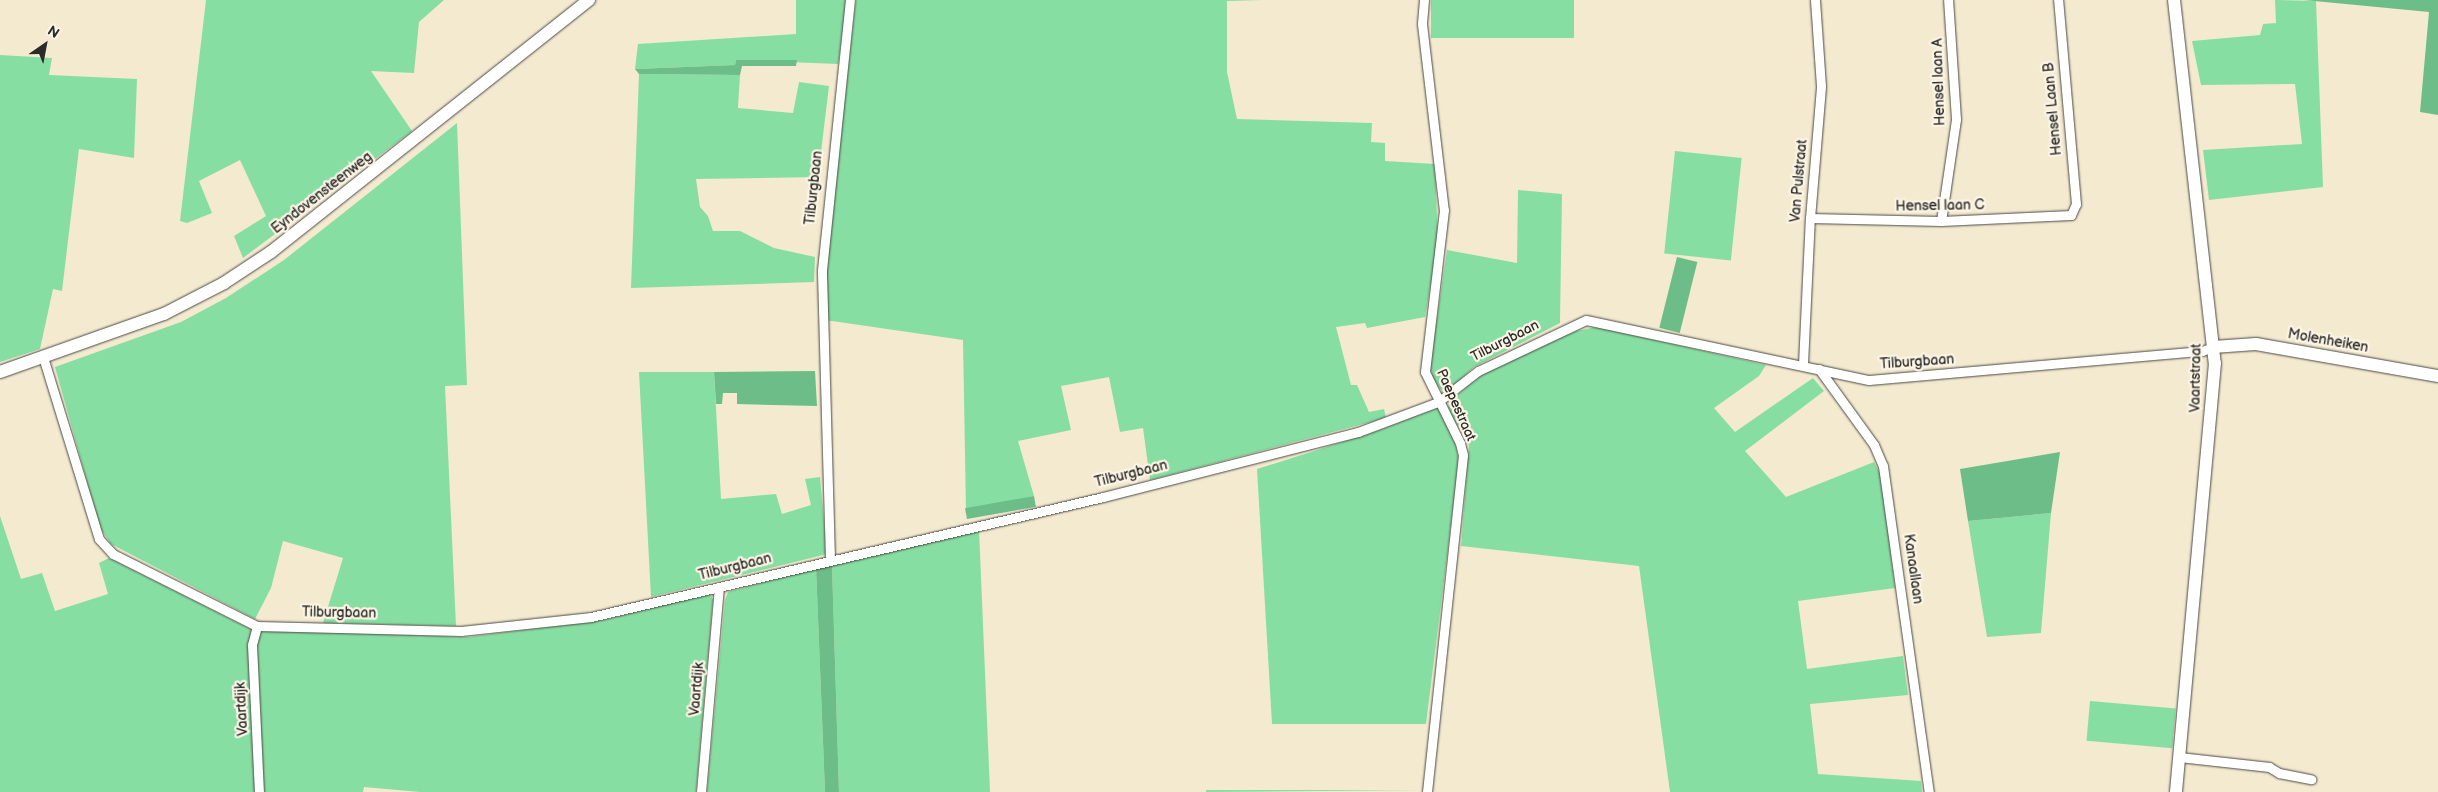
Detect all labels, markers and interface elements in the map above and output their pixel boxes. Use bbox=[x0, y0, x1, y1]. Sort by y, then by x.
north arrow bbox=[20, 20, 70, 70]
text: N bbox=[44, 22, 62, 42]
street label: Hensel laan A bbox=[1929, 38, 1949, 126]
street label: Hensel Laan B bbox=[2041, 62, 2065, 156]
street label: Van Pulstraat bbox=[1787, 139, 1811, 223]
street label: Eyndovensteenweg bbox=[268, 149, 376, 237]
street label: Tilburgbaan bbox=[802, 150, 826, 226]
street label: Hensel laan C bbox=[1895, 197, 1985, 215]
street label: Tilburgbaan bbox=[1468, 317, 1542, 365]
street label: Molenheiken bbox=[2286, 326, 2370, 356]
street label: Vaartstraat bbox=[2187, 343, 2205, 413]
street label: Tilburgbaan bbox=[1879, 351, 1955, 373]
street label: Paepestraat bbox=[1433, 366, 1479, 444]
street label: Tilburgbaan bbox=[1093, 457, 1169, 491]
street label: Kanaallaan bbox=[1900, 533, 1926, 605]
street label: Tilburgbaan bbox=[697, 550, 773, 584]
street label: Tilburgbaan bbox=[302, 604, 376, 622]
street label: Vaartdijk bbox=[686, 661, 708, 717]
street label: Vaartdijk bbox=[232, 682, 252, 736]

